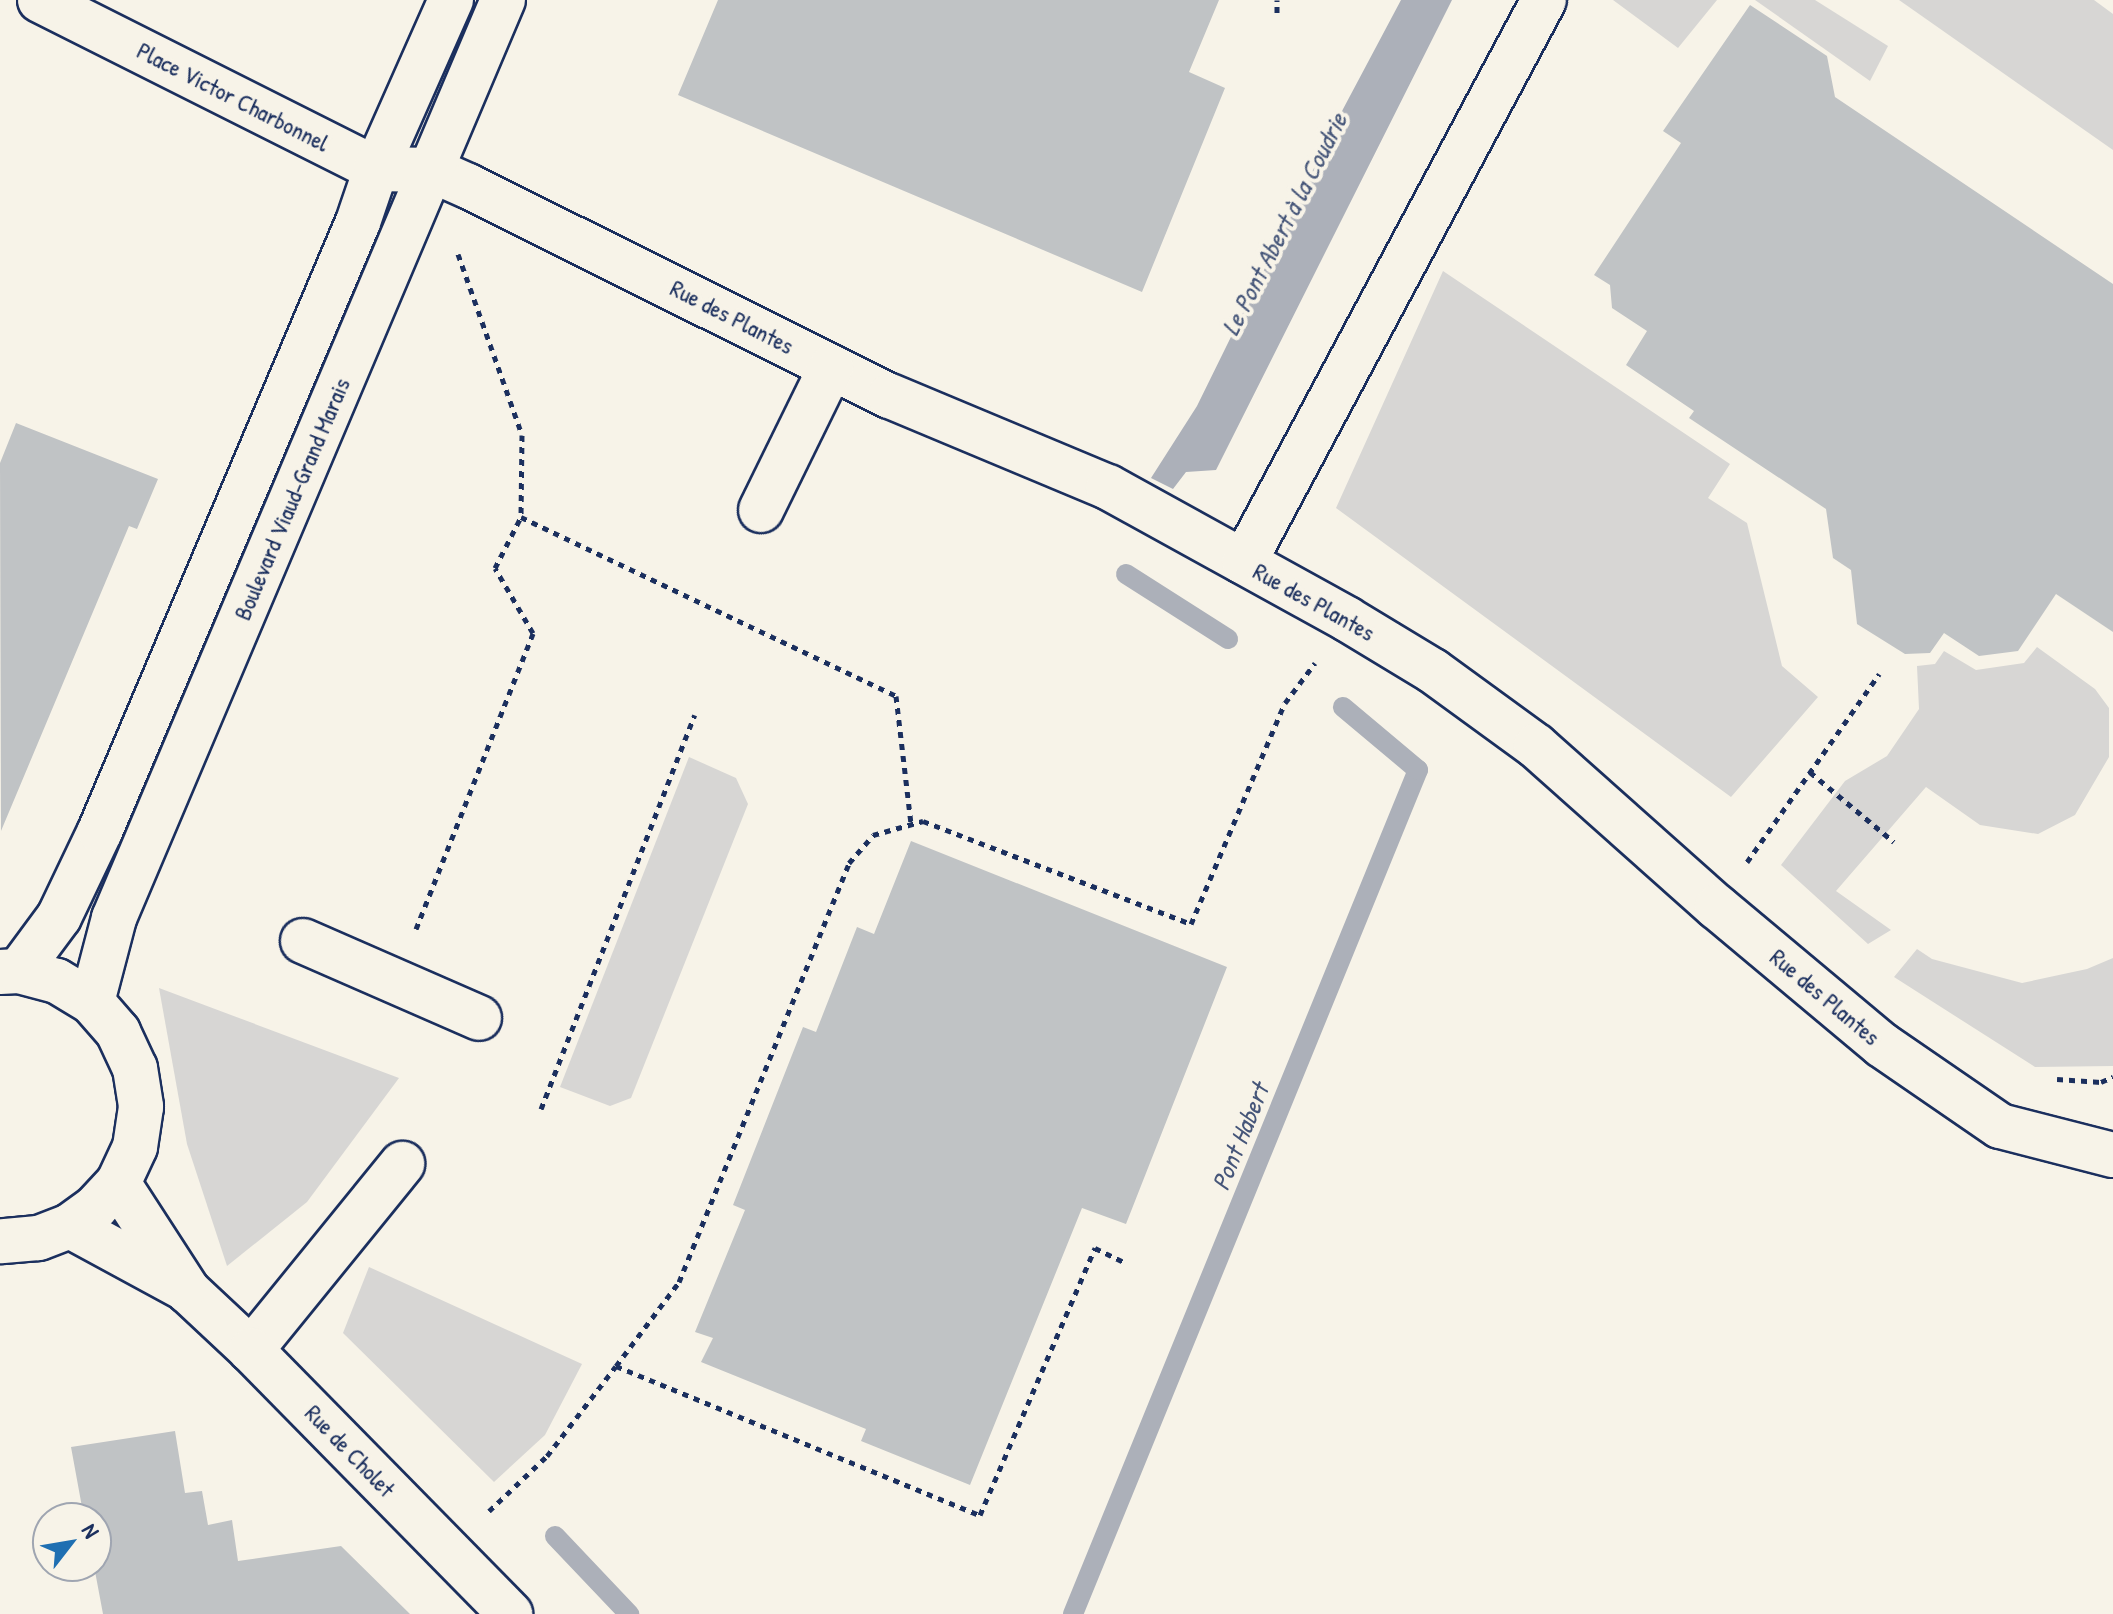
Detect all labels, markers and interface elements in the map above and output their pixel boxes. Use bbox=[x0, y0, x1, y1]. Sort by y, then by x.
street label: Place Victor Charbonnel bbox=[132, 36, 334, 158]
water label: Le Pont Abert à la Coudrie bbox=[1214, 108, 1354, 340]
street label: Rue des Plantes bbox=[666, 274, 798, 360]
street label: Boulevard Viaud-Grand Marais bbox=[228, 374, 356, 624]
street label: Rue des Plantes bbox=[1248, 557, 1380, 647]
street label: Rue des Plantes bbox=[1764, 943, 1886, 1051]
water label: Pont Habert bbox=[1205, 1079, 1275, 1195]
street label: Rue de Cholet bbox=[299, 1399, 401, 1503]
north arrow bbox=[32, 1502, 112, 1582]
text: N bbox=[75, 1518, 107, 1543]

